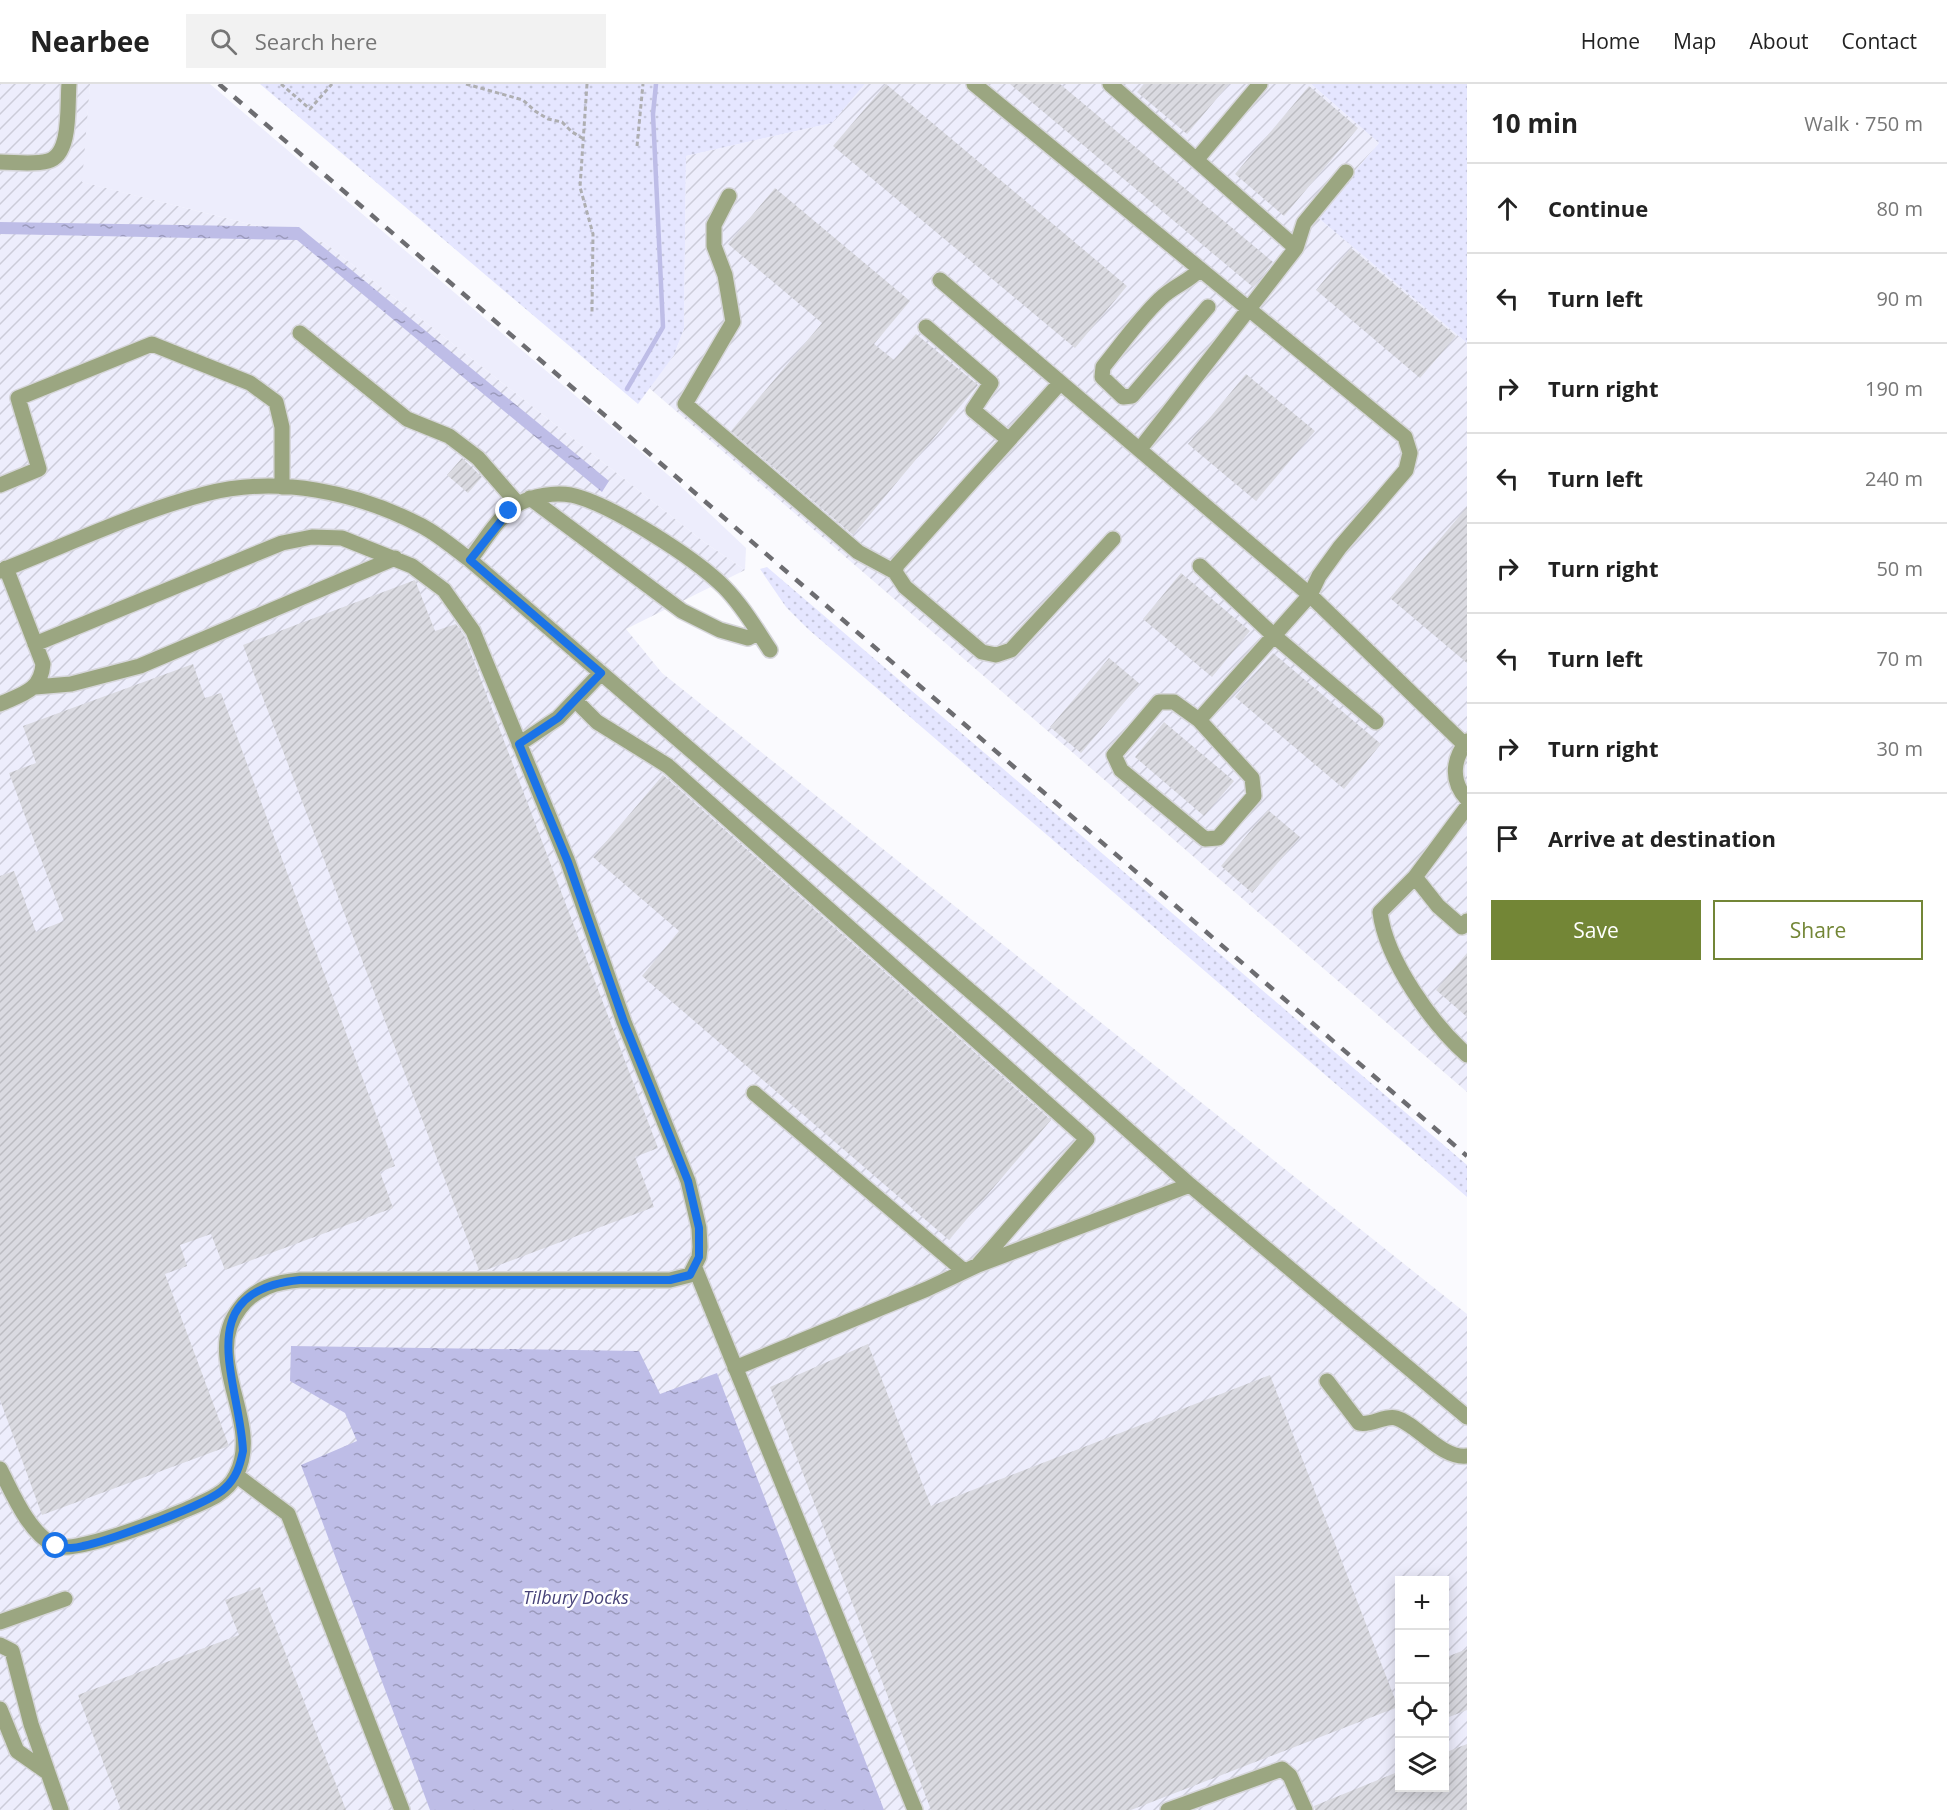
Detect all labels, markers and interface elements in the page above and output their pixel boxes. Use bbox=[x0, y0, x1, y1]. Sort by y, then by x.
search box bbox=[186, 14, 606, 68]
text: Nearbee bbox=[30, 22, 150, 60]
icon: search bbox=[207, 25, 240, 58]
text: Search here bbox=[255, 26, 377, 56]
text: Home bbox=[1581, 27, 1640, 55]
text: Map bbox=[1673, 27, 1716, 55]
text: About bbox=[1749, 27, 1809, 55]
text: Contact bbox=[1842, 27, 1917, 55]
text: 10 min bbox=[1491, 105, 1578, 141]
text: Walk · 750 m bbox=[1804, 110, 1923, 137]
icon: ahead bbox=[1491, 192, 1524, 225]
text: Continue bbox=[1548, 193, 1648, 223]
text: 80 m bbox=[1876, 195, 1923, 222]
icon: left bbox=[1491, 282, 1524, 315]
text: Turn left bbox=[1548, 283, 1643, 313]
text: 90 m bbox=[1876, 285, 1923, 312]
icon: right bbox=[1491, 372, 1524, 405]
text: Turn right bbox=[1548, 373, 1659, 403]
text: 190 m bbox=[1865, 375, 1923, 402]
icon: left bbox=[1491, 462, 1524, 495]
text: Turn left bbox=[1548, 463, 1643, 493]
text: 240 m bbox=[1865, 465, 1923, 492]
route end bbox=[495, 497, 521, 523]
icon: right bbox=[1491, 552, 1524, 585]
text: Turn right bbox=[1548, 553, 1659, 583]
text: 50 m bbox=[1876, 555, 1923, 582]
icon: left bbox=[1491, 642, 1524, 675]
text: Turn left bbox=[1548, 643, 1643, 673]
text: 70 m bbox=[1876, 645, 1923, 672]
icon: right bbox=[1491, 732, 1524, 765]
text: Turn right bbox=[1548, 733, 1659, 763]
text: 30 m bbox=[1876, 735, 1923, 762]
icon: arrive bbox=[1491, 822, 1524, 855]
text: Arrive at destination bbox=[1548, 823, 1776, 853]
button: Save bbox=[1491, 900, 1701, 960]
button: Share bbox=[1713, 900, 1923, 960]
route start bbox=[42, 1532, 68, 1558]
map controls bbox=[1395, 1576, 1449, 1792]
button: + bbox=[1395, 1576, 1449, 1630]
water label: Tilbury Docks bbox=[523, 1585, 629, 1609]
button: − bbox=[1395, 1630, 1449, 1684]
button: locate bbox=[1395, 1684, 1449, 1738]
button: layers bbox=[1395, 1738, 1449, 1792]

